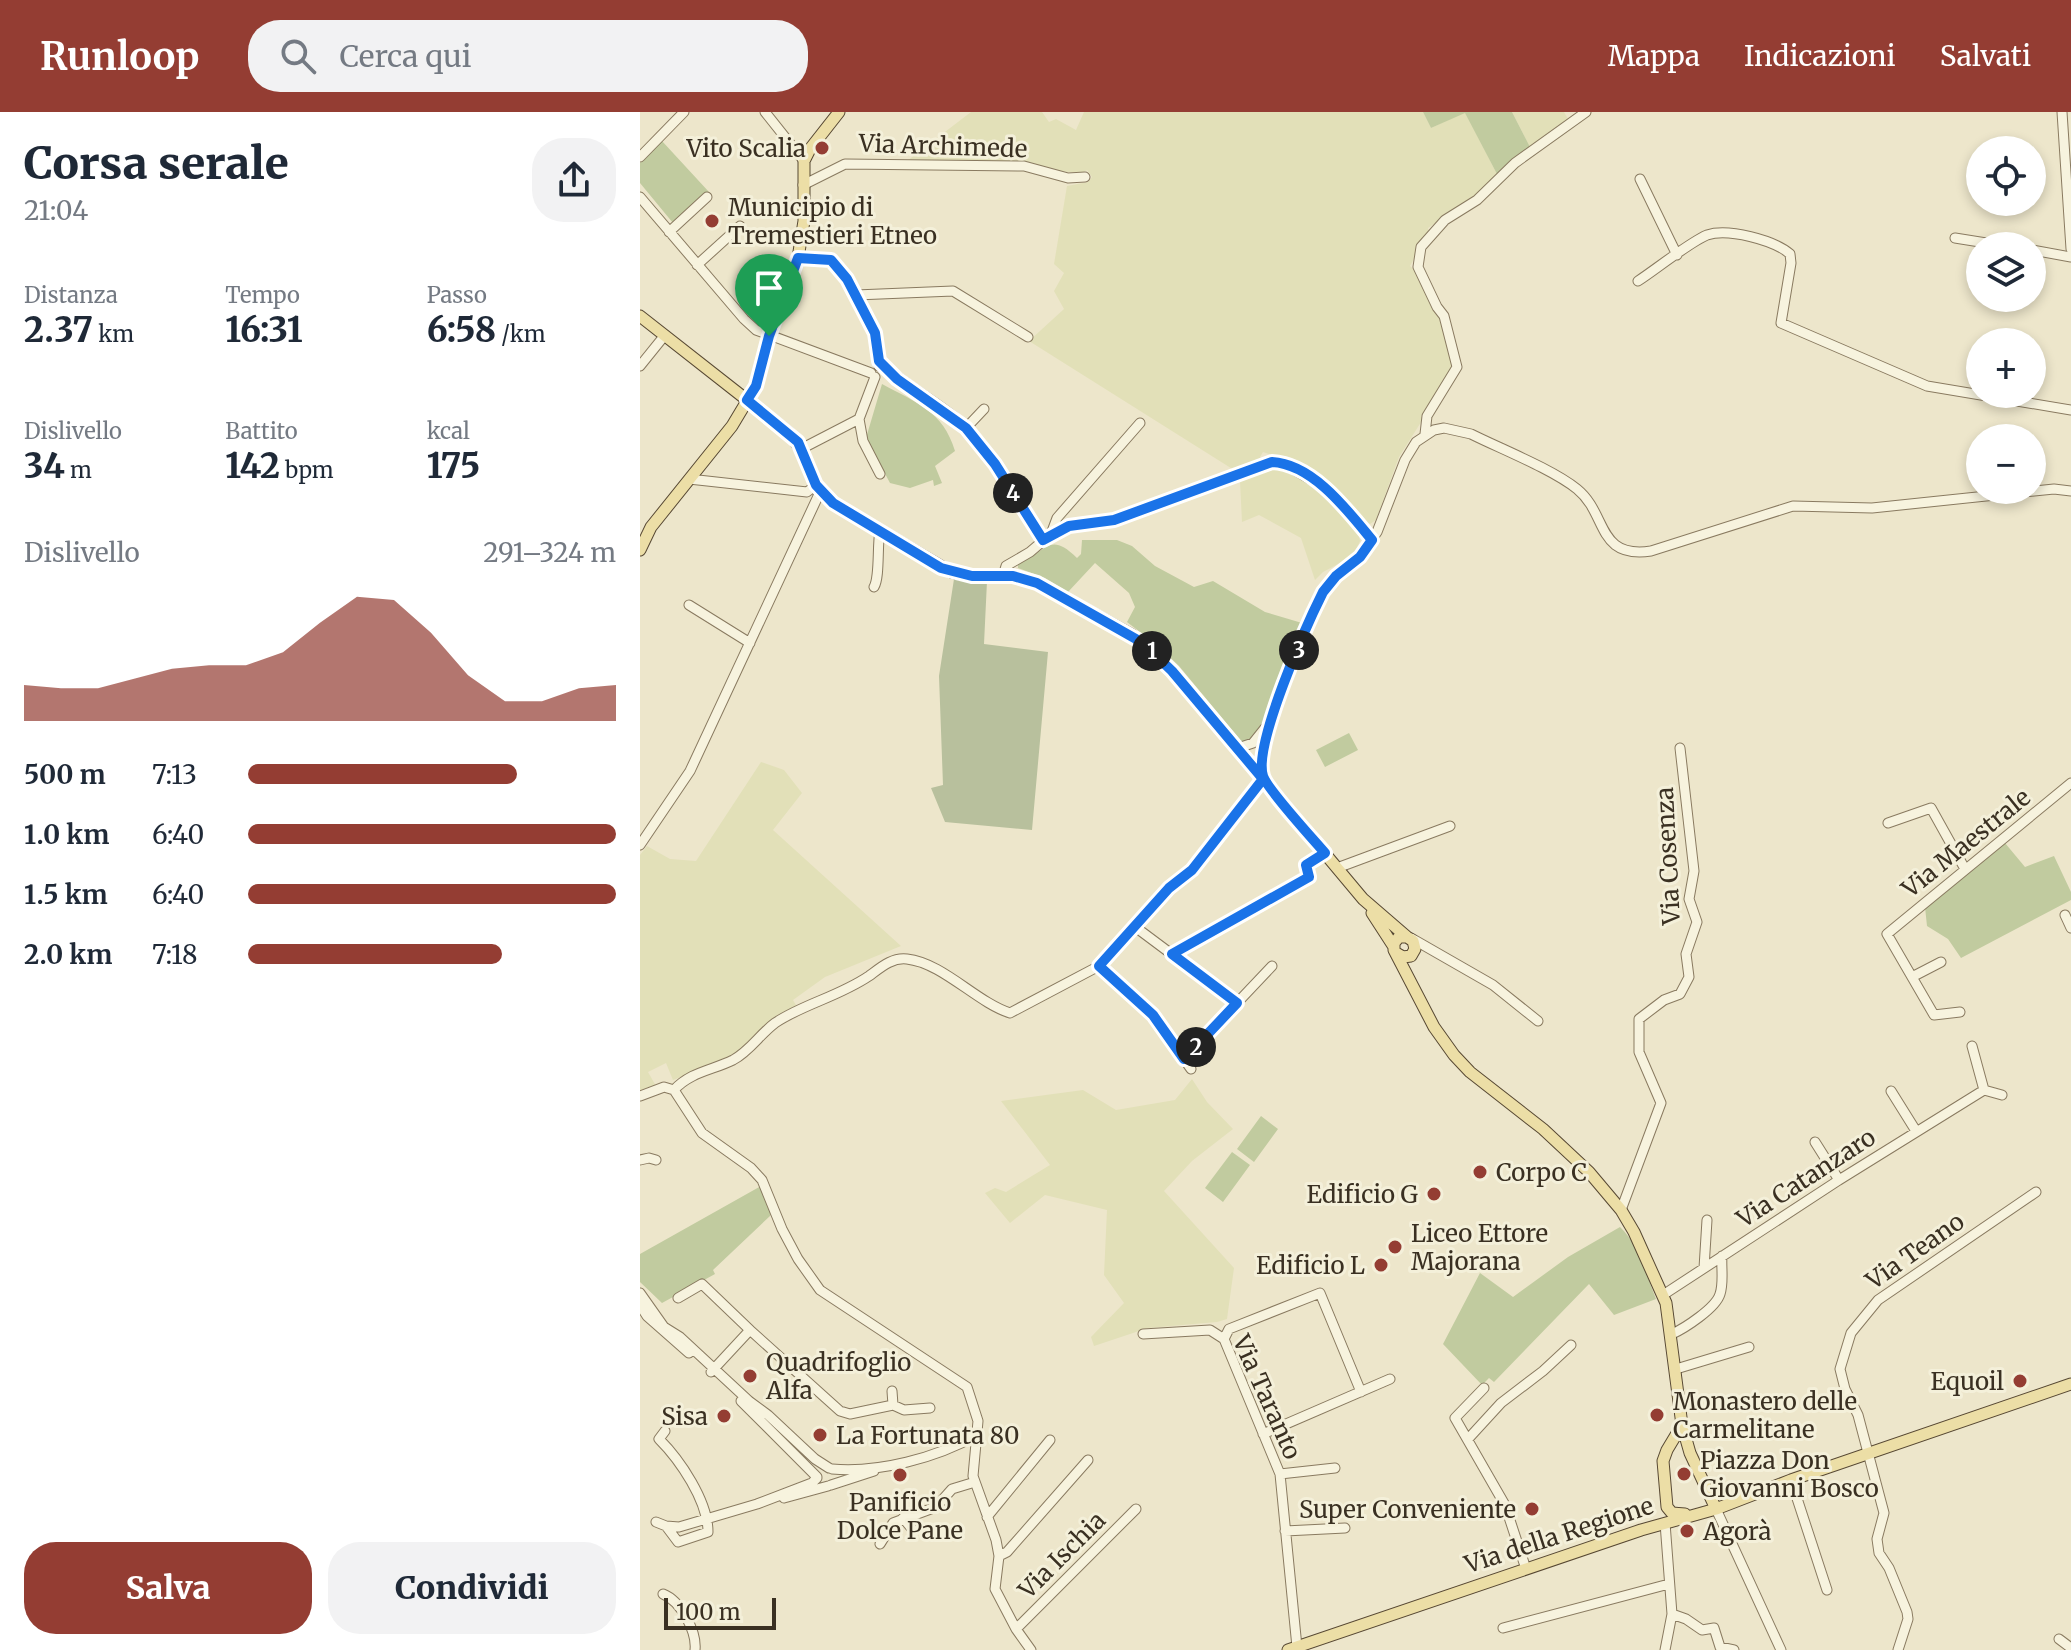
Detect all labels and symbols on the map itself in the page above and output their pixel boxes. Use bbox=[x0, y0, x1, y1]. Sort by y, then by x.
street label: Via Archimede bbox=[857, 128, 1028, 164]
place label: Vito Scalia bbox=[685, 133, 806, 164]
marker: Vito Scalia bbox=[813, 139, 831, 157]
place label: Municipio di Tremestieri Etneo bbox=[728, 192, 937, 251]
marker: Municipio di Tremestieri Etneo bbox=[703, 212, 721, 230]
pin bbox=[735, 254, 803, 336]
pin: 4 bbox=[993, 473, 1033, 513]
pin: 3 bbox=[1279, 630, 1319, 670]
pin: 1 bbox=[1132, 631, 1172, 671]
street label: Via Maestrale bbox=[1895, 782, 2037, 905]
street label: Via Cosenza bbox=[1649, 786, 1687, 927]
pin: 2 bbox=[1176, 1027, 1216, 1067]
street label: Via Catanzaro bbox=[1730, 1122, 1881, 1235]
place label: Corpo C bbox=[1496, 1157, 1587, 1188]
marker: Corpo C bbox=[1471, 1163, 1489, 1181]
place label: Edificio G bbox=[1306, 1179, 1419, 1210]
marker: Edificio G bbox=[1425, 1185, 1443, 1203]
street label: Via Teano bbox=[1859, 1206, 1970, 1297]
place label: Liceo Ettore Majorana bbox=[1411, 1218, 1548, 1277]
marker: Liceo Ettore Majorana bbox=[1386, 1238, 1404, 1256]
place label: Edificio L bbox=[1256, 1250, 1365, 1281]
marker: Edificio L bbox=[1372, 1256, 1390, 1274]
street label: Via Taranto bbox=[1225, 1329, 1308, 1464]
place label: Quadrifoglio Alfa bbox=[765, 1347, 911, 1406]
place label: Equoil bbox=[1930, 1366, 2004, 1397]
marker: Quadrifoglio Alfa bbox=[741, 1367, 759, 1385]
marker: Equoil bbox=[2011, 1372, 2029, 1390]
place label: Monastero delle Carmelitane bbox=[1673, 1386, 1857, 1445]
place label: Sisa bbox=[661, 1401, 708, 1432]
marker: Monastero delle Carmelitane bbox=[1648, 1406, 1666, 1424]
marker: Sisa bbox=[715, 1407, 733, 1425]
place label: La Fortunata 80 bbox=[836, 1420, 1019, 1451]
marker: La Fortunata 80 bbox=[811, 1426, 829, 1444]
place label: Piazza Don Giovanni Bosco bbox=[1700, 1445, 1879, 1504]
marker: Piazza Don Giovanni Bosco bbox=[1675, 1465, 1693, 1483]
marker: Panificio Dolce Pane bbox=[891, 1466, 909, 1484]
place label: Panificio Dolce Pane bbox=[837, 1487, 963, 1546]
street label: Via della Regione bbox=[1460, 1490, 1657, 1580]
place label: Super Conveniente bbox=[1299, 1494, 1516, 1525]
marker: Super Conveniente bbox=[1523, 1500, 1541, 1518]
street label: Via Ischia bbox=[1011, 1505, 1112, 1606]
place label: Agorà bbox=[1702, 1516, 1772, 1547]
marker: Agorà bbox=[1678, 1522, 1696, 1540]
scale bar bbox=[664, 1594, 776, 1630]

